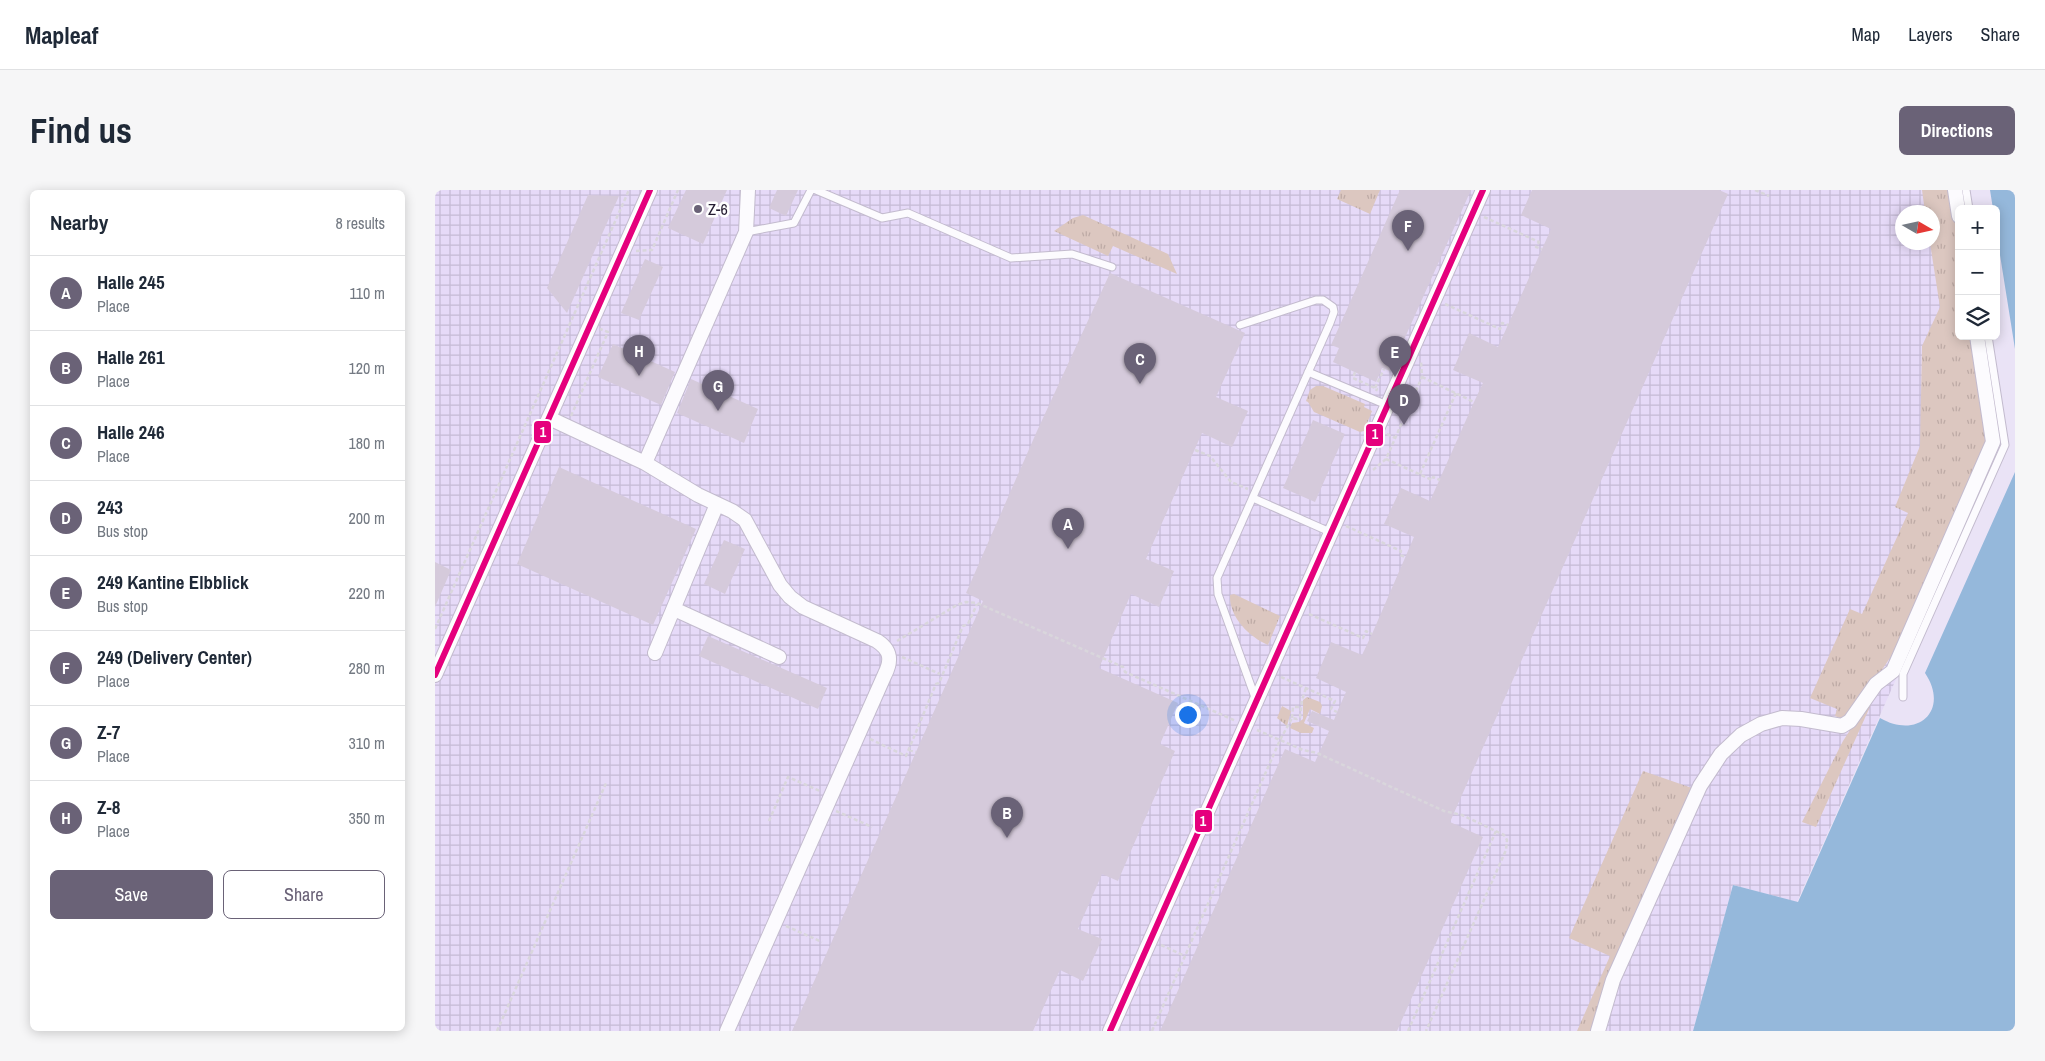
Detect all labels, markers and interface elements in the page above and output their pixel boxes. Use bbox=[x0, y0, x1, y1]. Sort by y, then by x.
text: Mapleaf bbox=[25, 19, 98, 51]
text: Map bbox=[1852, 22, 1880, 47]
text: Layers bbox=[1908, 22, 1953, 47]
text: Share bbox=[1981, 22, 2020, 47]
button: Directions bbox=[1899, 106, 2015, 155]
text: Find us bbox=[30, 107, 132, 154]
place label: Z-6 bbox=[708, 198, 728, 220]
marker: Z-6 bbox=[692, 203, 704, 215]
north arrow bbox=[1895, 205, 1940, 250]
map controls bbox=[1955, 205, 2000, 340]
button: + bbox=[1955, 205, 2000, 250]
text: Nearby bbox=[50, 208, 108, 237]
pin: F bbox=[1392, 210, 1424, 251]
text: 8 results bbox=[335, 212, 385, 234]
button: − bbox=[1955, 250, 2000, 295]
text: Halle 245 bbox=[97, 269, 165, 295]
text: A bbox=[61, 282, 71, 304]
text: 110 m bbox=[349, 282, 385, 304]
text: Place bbox=[97, 295, 130, 317]
button: layers bbox=[1955, 295, 2000, 340]
pin: H bbox=[623, 335, 655, 376]
pin: E bbox=[1379, 336, 1411, 377]
pin: C bbox=[1124, 343, 1156, 384]
text: Halle 261 bbox=[97, 344, 165, 370]
text: B bbox=[61, 357, 71, 379]
text: 120 m bbox=[349, 357, 385, 379]
text: Place bbox=[97, 370, 130, 392]
pin: G bbox=[702, 370, 734, 411]
pin: D bbox=[1388, 384, 1420, 425]
text: Halle 246 bbox=[97, 419, 165, 445]
line badge: 1 bbox=[533, 420, 552, 444]
text: 1 bbox=[540, 423, 547, 441]
line badge: 1 bbox=[1365, 423, 1384, 447]
text: 1 bbox=[1372, 425, 1379, 443]
text: C bbox=[61, 432, 71, 454]
text: 180 m bbox=[349, 432, 385, 454]
text: Place bbox=[97, 445, 130, 467]
text: 243 bbox=[97, 494, 123, 520]
text: D bbox=[61, 507, 71, 529]
text: 200 m bbox=[349, 507, 385, 529]
pin: A bbox=[1052, 508, 1084, 549]
text: Bus stop bbox=[97, 520, 148, 542]
text: 249 Kantine Elbblick bbox=[97, 569, 249, 595]
text: E bbox=[62, 582, 70, 604]
text: 220 m bbox=[349, 582, 385, 604]
text: Bus stop bbox=[97, 595, 148, 617]
text: 249 (Delivery Center) bbox=[97, 644, 252, 670]
text: F bbox=[62, 657, 70, 679]
text: 280 m bbox=[349, 657, 385, 679]
text: Place bbox=[97, 670, 130, 692]
your location bbox=[1175, 702, 1201, 728]
text: Z-7 bbox=[97, 719, 120, 745]
text: G bbox=[61, 732, 71, 754]
text: 310 m bbox=[349, 732, 385, 754]
text: Place bbox=[97, 745, 130, 767]
text: Z-8 bbox=[97, 794, 120, 820]
pin: B bbox=[991, 797, 1023, 838]
text: H bbox=[61, 807, 71, 829]
text: 350 m bbox=[349, 807, 385, 829]
line badge: 1 bbox=[1194, 809, 1213, 833]
text: 1 bbox=[1200, 812, 1207, 830]
text: Place bbox=[97, 820, 130, 842]
button: Save bbox=[50, 870, 213, 919]
button: Share bbox=[223, 870, 385, 919]

